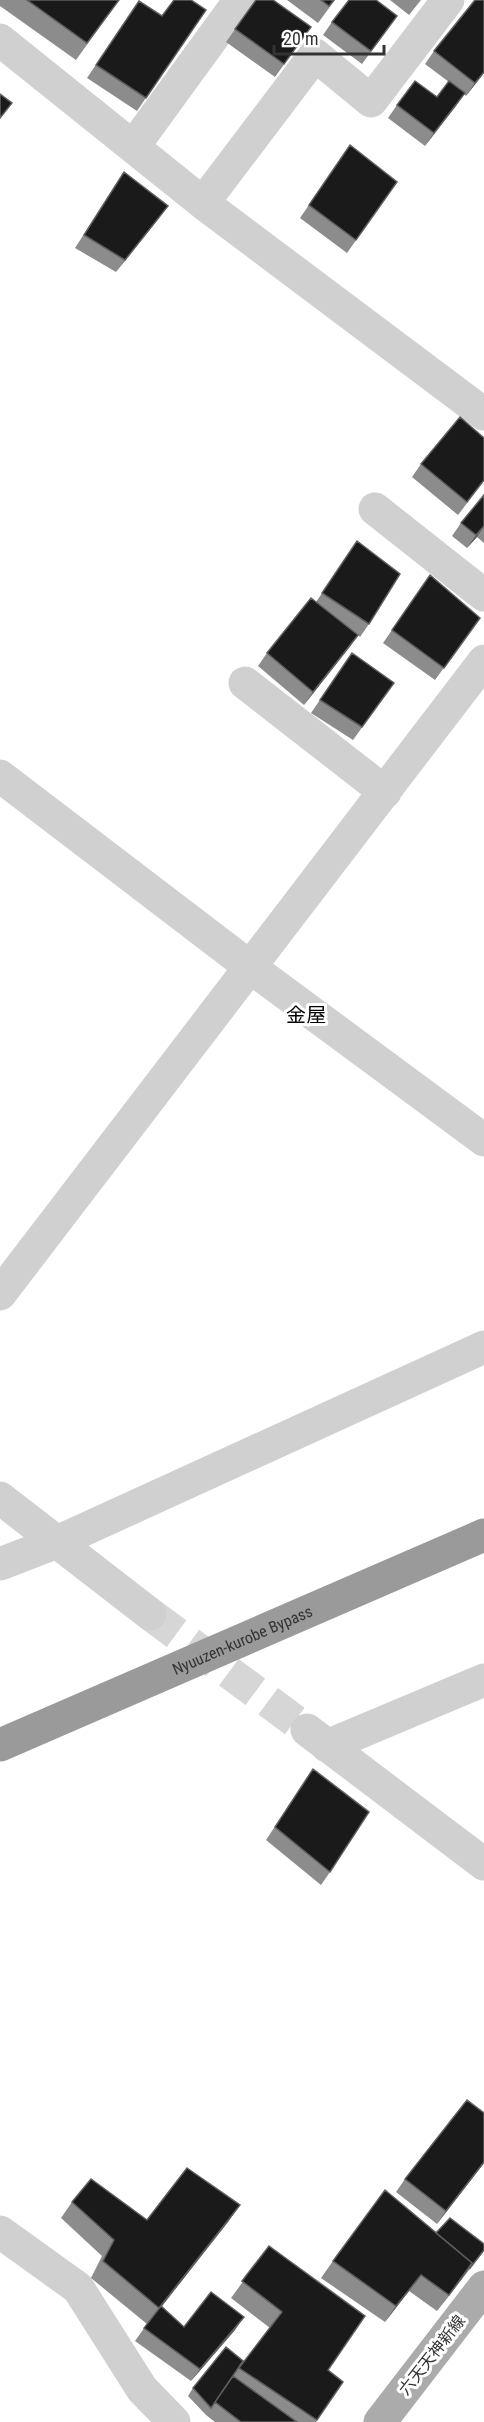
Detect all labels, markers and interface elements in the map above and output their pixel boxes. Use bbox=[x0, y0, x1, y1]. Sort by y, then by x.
scale bar bbox=[274, 18, 384, 56]
text: 20 m bbox=[283, 28, 318, 49]
district label: 金屋 bbox=[286, 1003, 326, 1027]
street label: Nyuuzen-kurobe Bypass bbox=[169, 1601, 315, 1679]
street label: 六天天神新線 bbox=[395, 2311, 469, 2399]

